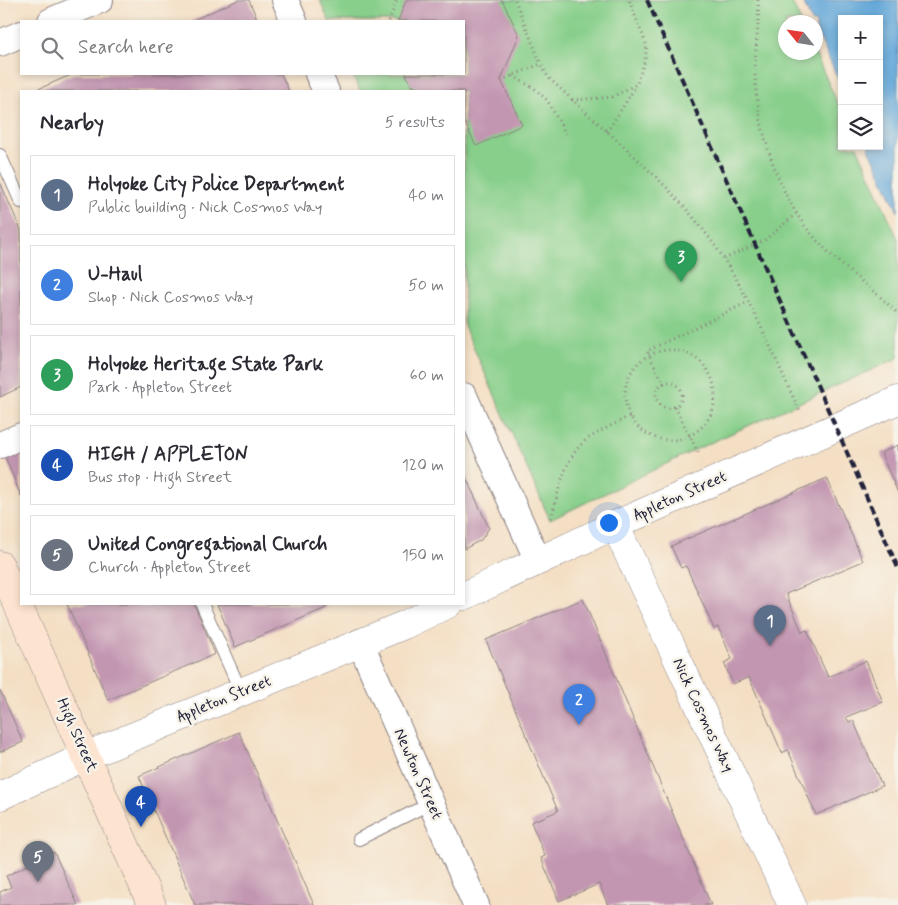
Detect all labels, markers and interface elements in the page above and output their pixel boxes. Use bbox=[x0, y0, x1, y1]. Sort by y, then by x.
north arrow bbox=[778, 15, 823, 60]
map controls bbox=[838, 15, 883, 150]
button: + bbox=[838, 15, 883, 60]
search box bbox=[20, 20, 465, 75]
icon: search bbox=[38, 34, 66, 62]
text: Search here bbox=[78, 35, 174, 60]
button: − bbox=[838, 60, 883, 105]
button: layers bbox=[838, 105, 883, 150]
text: Nearby bbox=[40, 109, 104, 137]
text: 5 results bbox=[385, 112, 445, 133]
text: Holyoke City Police Department bbox=[88, 172, 344, 197]
text: 1 bbox=[53, 185, 61, 206]
text: 40 m bbox=[408, 185, 444, 206]
text: Public building · Nick Cosmos Way bbox=[88, 197, 322, 218]
pin: 3 bbox=[665, 241, 697, 282]
text: U-Haul bbox=[88, 262, 142, 287]
text: 2 bbox=[53, 275, 61, 296]
text: 50 m bbox=[408, 275, 444, 296]
text: Shop · Nick Cosmos Way bbox=[88, 287, 253, 308]
text: Holyoke Heritage State Park bbox=[88, 352, 324, 377]
text: 3 bbox=[53, 365, 61, 386]
text: 60 m bbox=[410, 365, 444, 386]
text: Park · Appleton Street bbox=[88, 377, 232, 398]
text: HIGH / APPLETON bbox=[88, 442, 248, 467]
text: 4 bbox=[52, 455, 62, 476]
text: 120 m bbox=[402, 455, 444, 476]
street label: Appleton Street bbox=[630, 466, 730, 527]
text: Bus stop · High Street bbox=[88, 467, 232, 488]
your location bbox=[596, 510, 622, 536]
text: United Congregational Church bbox=[88, 532, 327, 557]
text: 5 bbox=[52, 545, 62, 566]
text: 150 m bbox=[402, 545, 444, 566]
text: Church · Appleton Street bbox=[88, 557, 251, 578]
pin: 1 bbox=[754, 605, 786, 646]
street label: Nick Cosmos Way bbox=[667, 655, 739, 775]
street label: Appleton Street bbox=[174, 671, 275, 728]
pin: 2 bbox=[563, 684, 595, 725]
street label: High Street bbox=[50, 695, 103, 776]
street label: Newton Street bbox=[389, 725, 447, 823]
pin: 4 bbox=[125, 786, 157, 827]
pin: 5 bbox=[22, 841, 54, 882]

